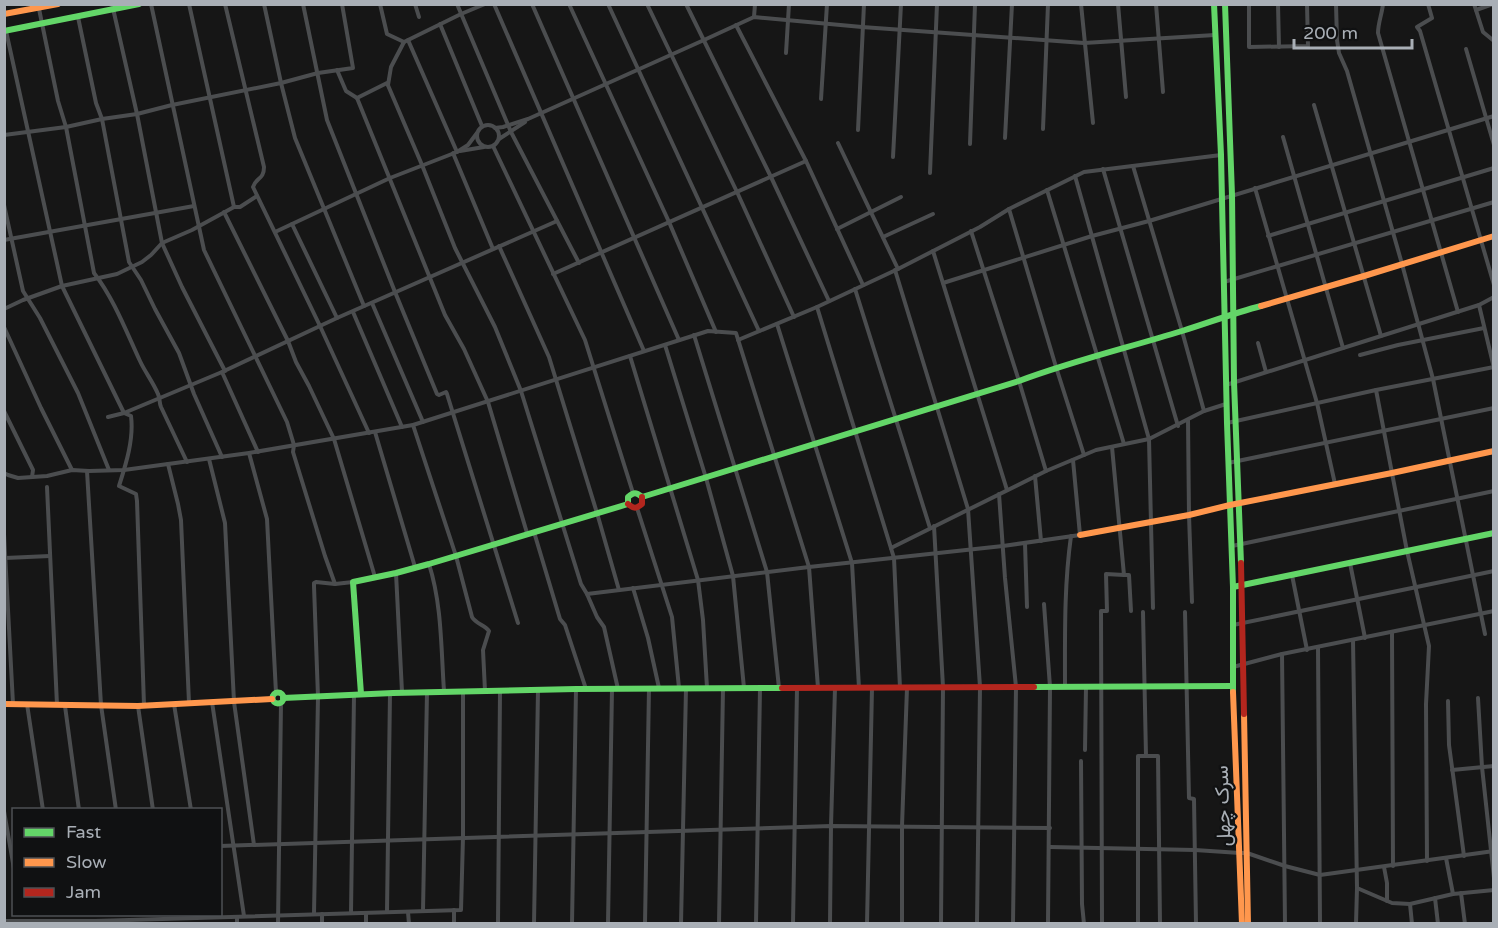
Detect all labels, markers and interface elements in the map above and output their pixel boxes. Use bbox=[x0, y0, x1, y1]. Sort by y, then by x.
scale bar bbox=[1294, 12, 1412, 50]
text: 200 m bbox=[1303, 22, 1358, 44]
street label: سرک چهل bbox=[1210, 765, 1237, 847]
legend bbox=[12, 808, 222, 916]
text: Fast bbox=[66, 821, 101, 843]
text: Slow bbox=[66, 851, 107, 873]
text: Jam bbox=[66, 881, 101, 903]

